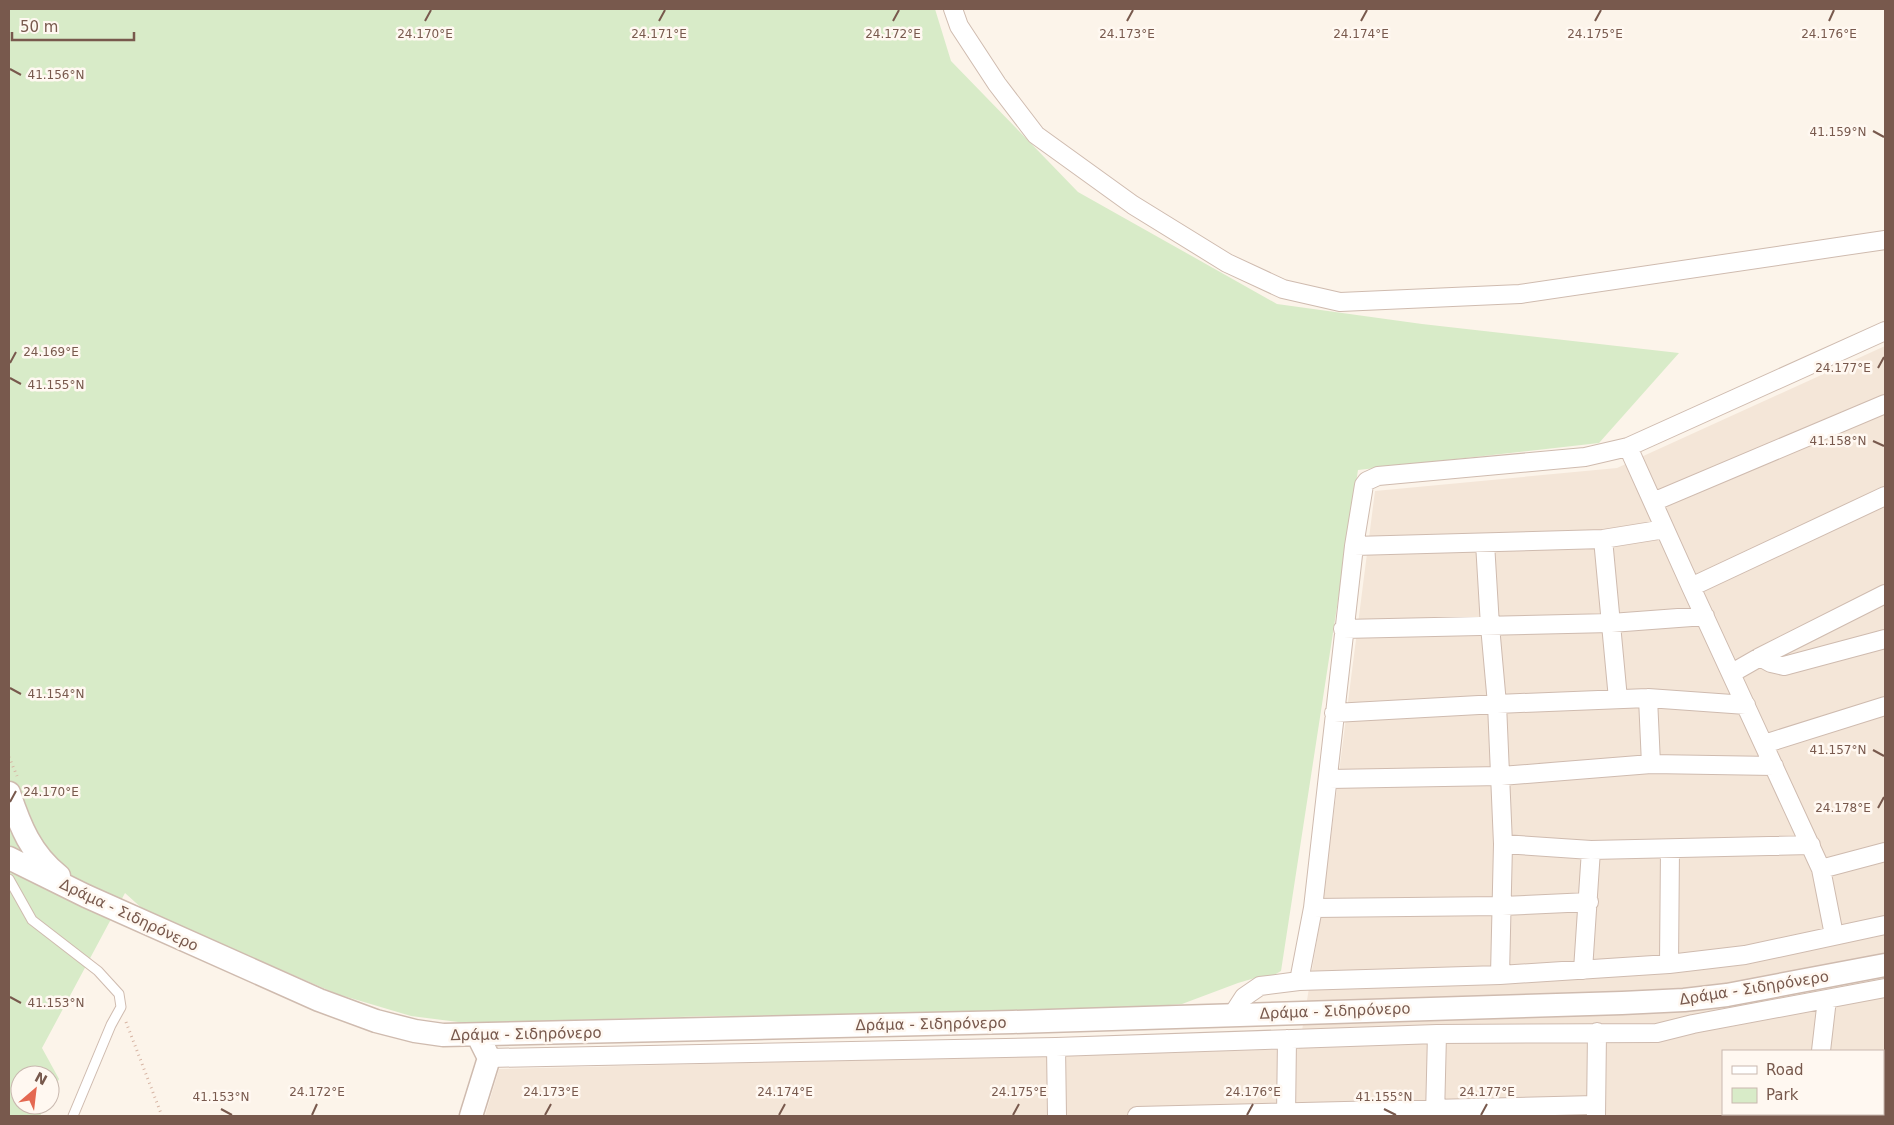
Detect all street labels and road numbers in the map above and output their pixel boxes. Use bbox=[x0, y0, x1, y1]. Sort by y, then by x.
street label: Δράμα - Σιδηρόνερο bbox=[57, 875, 201, 955]
street label: Δράμα - Σιδηρόνερο bbox=[1678, 967, 1830, 1009]
street label: Δράμα - Σιδηρόνερο bbox=[1259, 999, 1411, 1023]
street label: Δράμα - Σιδηρόνερο bbox=[855, 1014, 1007, 1034]
street label: Δράμα - Σιδηρόνερο bbox=[450, 1024, 602, 1044]

